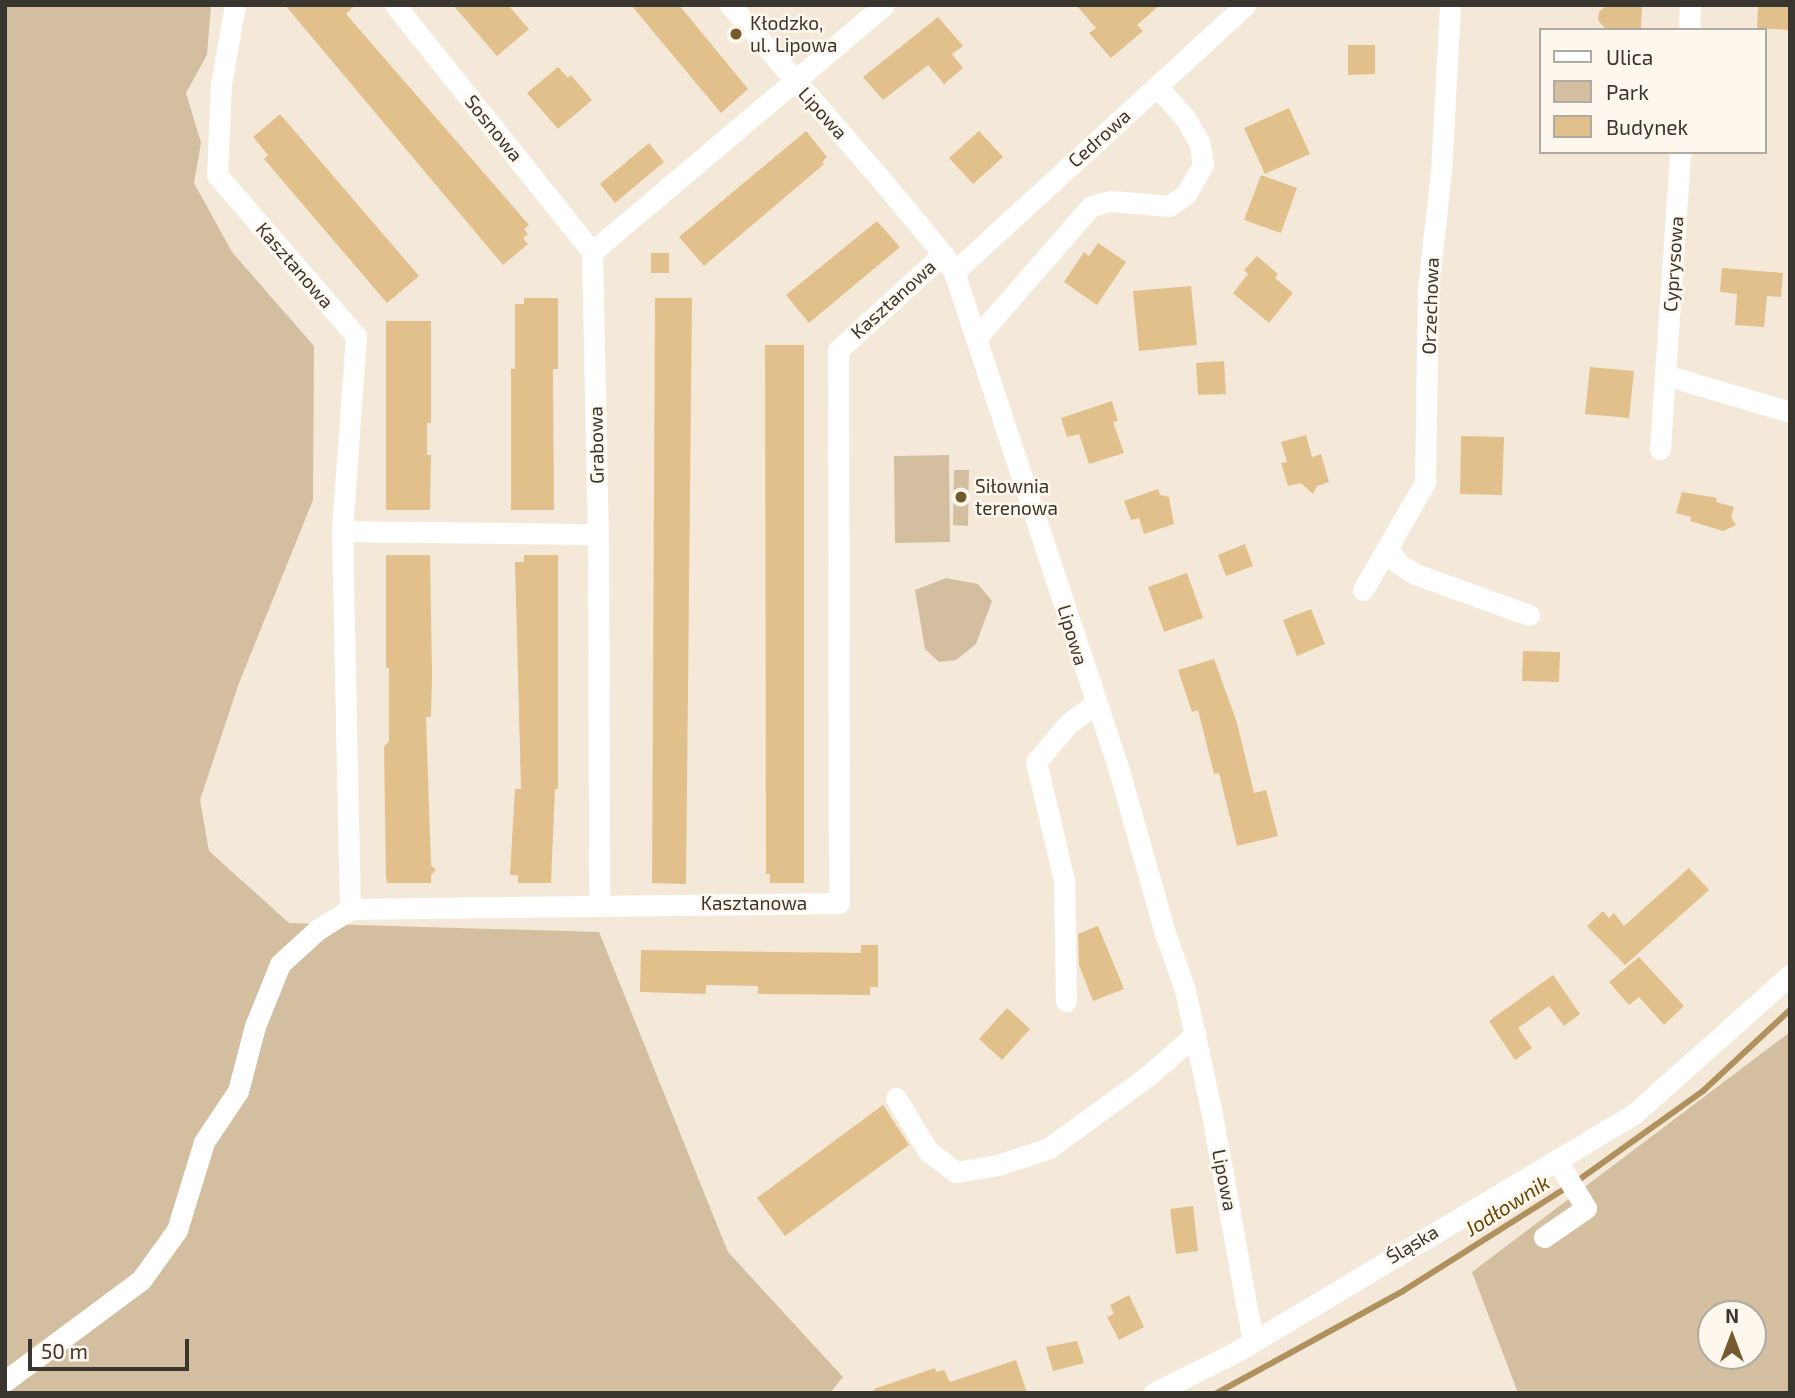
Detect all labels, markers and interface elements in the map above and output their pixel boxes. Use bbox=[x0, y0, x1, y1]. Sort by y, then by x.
place label: Kłodzko, ul. Lipowa bbox=[750, 12, 837, 56]
marker: Kłodzko, ul. Lipowa bbox=[728, 26, 744, 42]
legend bbox=[1540, 28, 1767, 154]
text: Ulica bbox=[1606, 44, 1653, 69]
text: Park bbox=[1606, 79, 1649, 104]
street label: Lipowa bbox=[794, 82, 852, 144]
street label: Sosnowa bbox=[460, 90, 528, 166]
street label: Cedrowa bbox=[1063, 104, 1135, 172]
text: Budynek bbox=[1606, 114, 1688, 139]
street label: Cyprysowa bbox=[1658, 215, 1688, 313]
street label: Kasztanowa bbox=[251, 217, 339, 313]
street label: Kasztanowa bbox=[846, 255, 940, 343]
street label: Orzechowa bbox=[1417, 257, 1443, 355]
street label: Grabowa bbox=[584, 406, 608, 484]
place label: Siłownia terenowa bbox=[975, 475, 1058, 519]
marker: Siłownia terenowa bbox=[953, 489, 969, 505]
street label: Lipowa bbox=[1053, 602, 1093, 668]
street label: Kasztanowa bbox=[701, 892, 807, 914]
street label: Lipowa bbox=[1208, 1147, 1242, 1213]
water label: Jodłownik bbox=[1460, 1169, 1554, 1241]
street label: Śląska bbox=[1382, 1220, 1442, 1268]
north arrow bbox=[1697, 1300, 1767, 1370]
text: N bbox=[1725, 1304, 1739, 1327]
scale bar bbox=[32, 1324, 192, 1368]
text: 50 m bbox=[41, 1338, 88, 1363]

